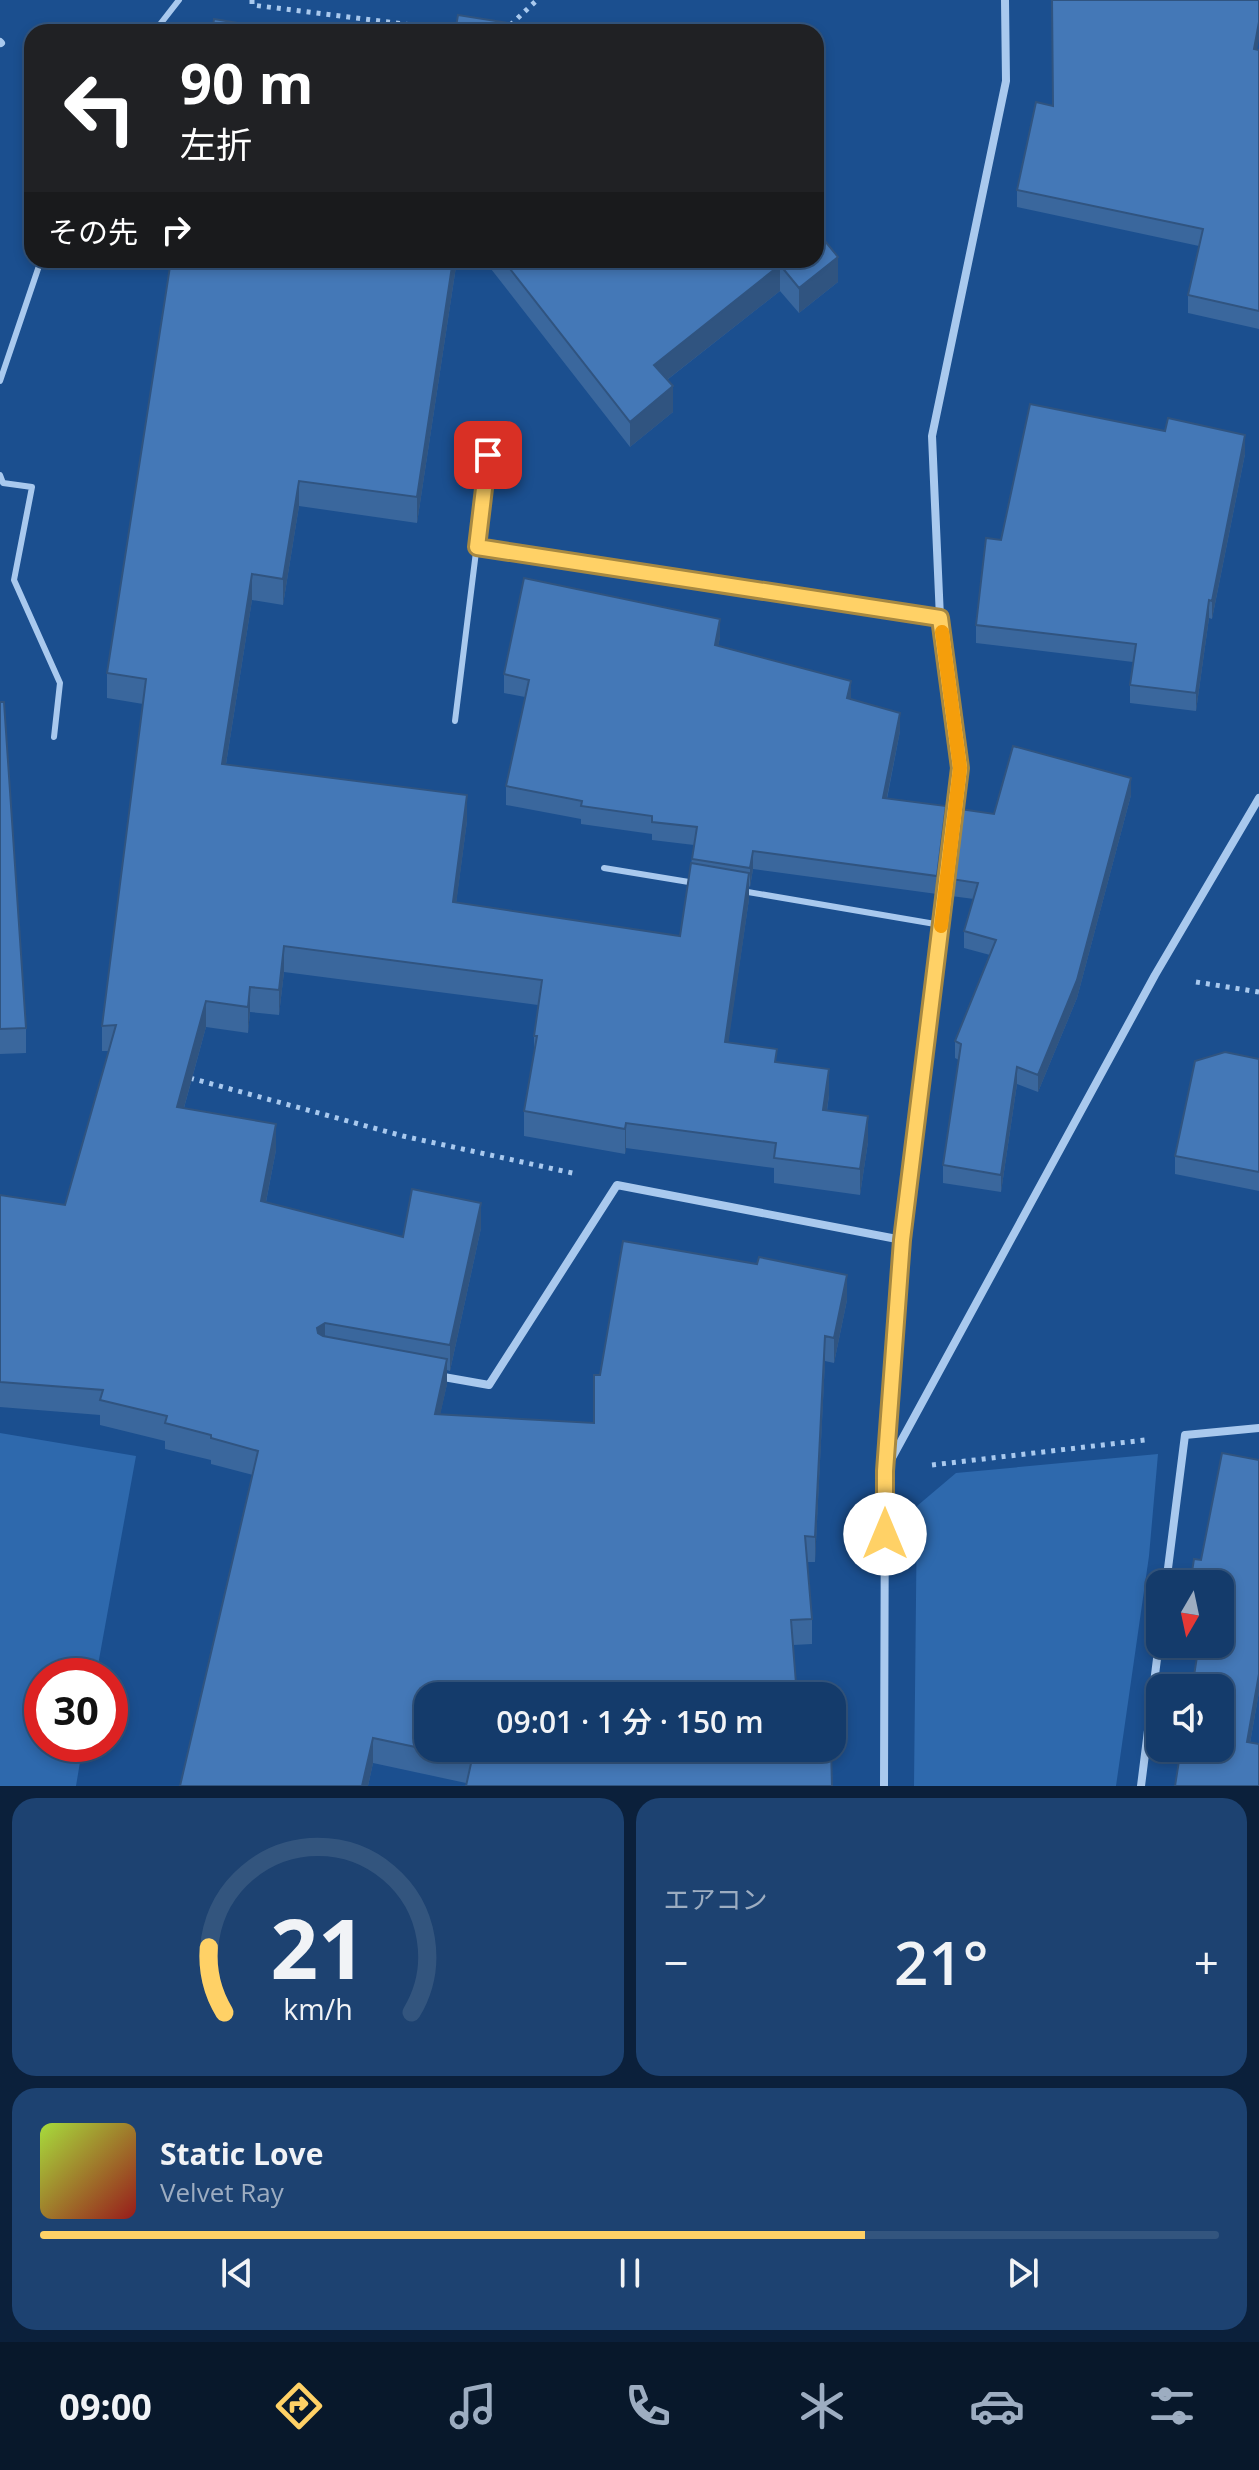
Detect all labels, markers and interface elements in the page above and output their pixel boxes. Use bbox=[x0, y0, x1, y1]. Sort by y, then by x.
text: 90 m bbox=[180, 44, 314, 120]
icon: left bbox=[48, 56, 152, 160]
text: 左折 bbox=[180, 120, 252, 169]
icon: right bbox=[154, 208, 198, 252]
text: その先 bbox=[48, 211, 138, 252]
pin bbox=[454, 421, 522, 489]
icon: arrive bbox=[466, 433, 510, 477]
position arrow bbox=[843, 1492, 927, 1576]
north arrow bbox=[1146, 1570, 1234, 1658]
map controls bbox=[1146, 1570, 1234, 1762]
speed limit sign: 30 bbox=[24, 1658, 128, 1762]
button: sound bbox=[1146, 1674, 1234, 1762]
text: 09:01 · 1 分 · 150 m bbox=[496, 1701, 764, 1742]
text: エアコン bbox=[664, 1881, 768, 1917]
text: 21 bbox=[270, 1890, 365, 2003]
text: 21° bbox=[894, 1921, 988, 2003]
text: − bbox=[664, 1932, 689, 1992]
text: + bbox=[1194, 1932, 1219, 1992]
text: km/h bbox=[283, 1989, 352, 2028]
text: Static Love bbox=[160, 2133, 323, 2174]
text: Velvet Ray bbox=[160, 2174, 284, 2210]
icon: previous bbox=[215, 2251, 259, 2295]
icon: pause bbox=[608, 2251, 652, 2295]
icon: next bbox=[1001, 2251, 1045, 2295]
icon: directions bbox=[271, 2378, 327, 2434]
icon: music bbox=[445, 2378, 501, 2434]
icon: phone bbox=[620, 2378, 676, 2434]
icon: climate bbox=[794, 2378, 850, 2434]
icon: car bbox=[969, 2378, 1025, 2434]
icon: filters bbox=[1144, 2378, 1200, 2434]
text: 09:00 bbox=[59, 2382, 152, 2431]

